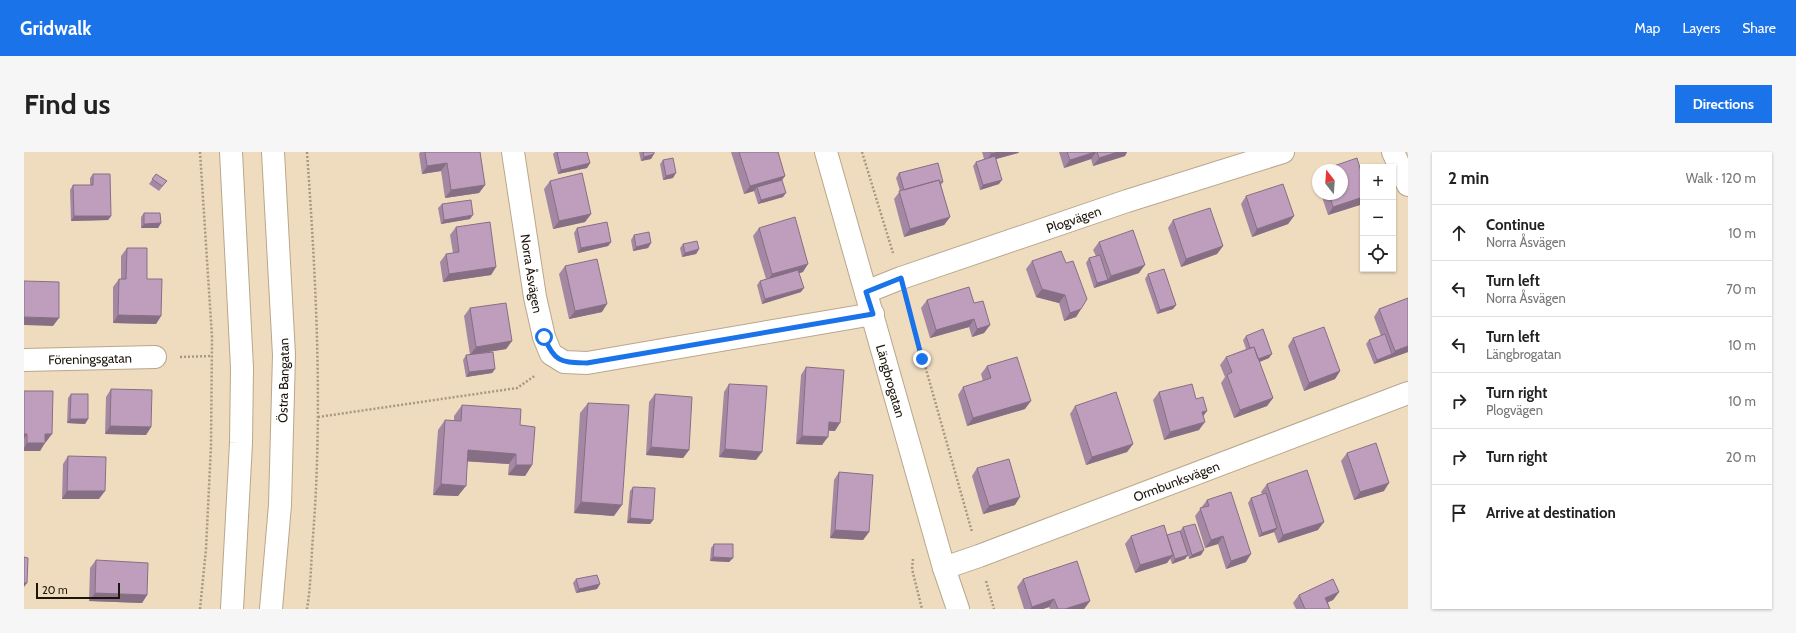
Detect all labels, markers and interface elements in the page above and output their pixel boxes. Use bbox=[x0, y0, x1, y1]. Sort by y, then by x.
text: Gridwalk bbox=[20, 17, 92, 40]
text: Map bbox=[1635, 19, 1660, 37]
text: Layers bbox=[1682, 19, 1720, 37]
text: Share bbox=[1742, 19, 1776, 37]
button: Directions bbox=[1675, 85, 1772, 123]
text: Find us bbox=[24, 87, 110, 121]
north arrow bbox=[1312, 164, 1348, 200]
map controls bbox=[1360, 164, 1396, 272]
button: + bbox=[1360, 164, 1396, 200]
text: 2 min bbox=[1448, 168, 1489, 188]
text: Walk · 120 m bbox=[1686, 170, 1756, 186]
button: − bbox=[1360, 200, 1396, 236]
street label: Plogvägen bbox=[1044, 202, 1103, 236]
text: Continue bbox=[1486, 216, 1545, 234]
icon: ahead bbox=[1448, 222, 1470, 244]
text: 10 m bbox=[1728, 225, 1756, 241]
street label: Norra Åsvägen bbox=[518, 233, 546, 315]
text: Norra Åsvägen bbox=[1486, 234, 1566, 250]
button: locate bbox=[1360, 236, 1396, 272]
text: Turn left bbox=[1486, 272, 1540, 290]
icon: left bbox=[1448, 278, 1470, 300]
text: 70 m bbox=[1726, 281, 1756, 297]
text: Norra Åsvägen bbox=[1486, 290, 1566, 306]
route start bbox=[535, 328, 553, 346]
text: Turn left bbox=[1486, 328, 1540, 346]
icon: left bbox=[1448, 334, 1470, 356]
text: 10 m bbox=[1728, 337, 1756, 353]
street label: Östra Bangatan bbox=[274, 338, 292, 423]
street label: Längbrogatan bbox=[873, 343, 909, 419]
text: Längbrogatan bbox=[1486, 346, 1561, 362]
street label: Föreningsgatan bbox=[48, 350, 132, 367]
route end bbox=[913, 350, 931, 368]
text: Turn right bbox=[1486, 384, 1547, 402]
icon: right bbox=[1448, 390, 1470, 412]
text: 10 m bbox=[1728, 393, 1756, 409]
text: Plogvägen bbox=[1486, 402, 1543, 418]
icon: right bbox=[1448, 446, 1470, 468]
text: Turn right bbox=[1486, 448, 1547, 466]
text: 20 m bbox=[1726, 449, 1756, 465]
street label: Ormbunksvägen bbox=[1131, 457, 1222, 505]
icon: arrive bbox=[1448, 502, 1470, 524]
text: Arrive at destination bbox=[1486, 504, 1616, 522]
scale bar bbox=[36, 581, 120, 600]
text: 20 m bbox=[42, 583, 68, 597]

